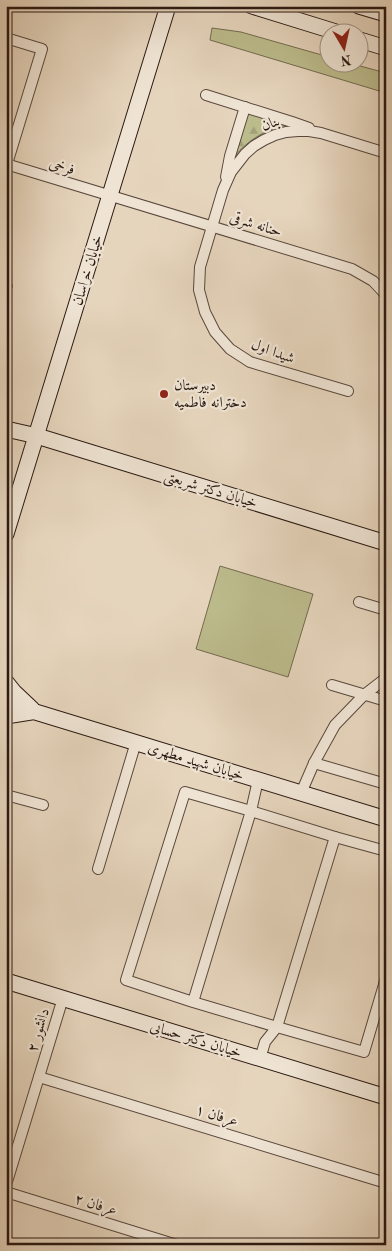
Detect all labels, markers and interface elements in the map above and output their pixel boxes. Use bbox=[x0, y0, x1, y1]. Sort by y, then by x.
north arrow bbox=[320, 22, 370, 72]
text: N bbox=[339, 52, 352, 68]
street label: بنان bbox=[259, 114, 282, 135]
street label: فرخی bbox=[47, 156, 76, 179]
street label: حنانه شرقی bbox=[227, 209, 284, 241]
street label: خیابان خراسان bbox=[71, 233, 106, 308]
street label: شیدا اول bbox=[249, 338, 296, 367]
place label: دبیرستان دخترانه فاطمیه bbox=[174, 379, 247, 411]
marker: دبیرستان دخترانه فاطمیه bbox=[158, 388, 170, 400]
street label: خیابان دکتر شریعتی bbox=[162, 468, 259, 514]
street label: خیابان شهید مطهری bbox=[145, 741, 245, 785]
street label: دانشور ۲ bbox=[25, 1007, 53, 1054]
street label: خیابان دکتر حسابی bbox=[147, 1018, 243, 1063]
street label: عرفان ۱ bbox=[193, 1103, 240, 1132]
street label: عرفان ۲ bbox=[72, 1192, 119, 1221]

